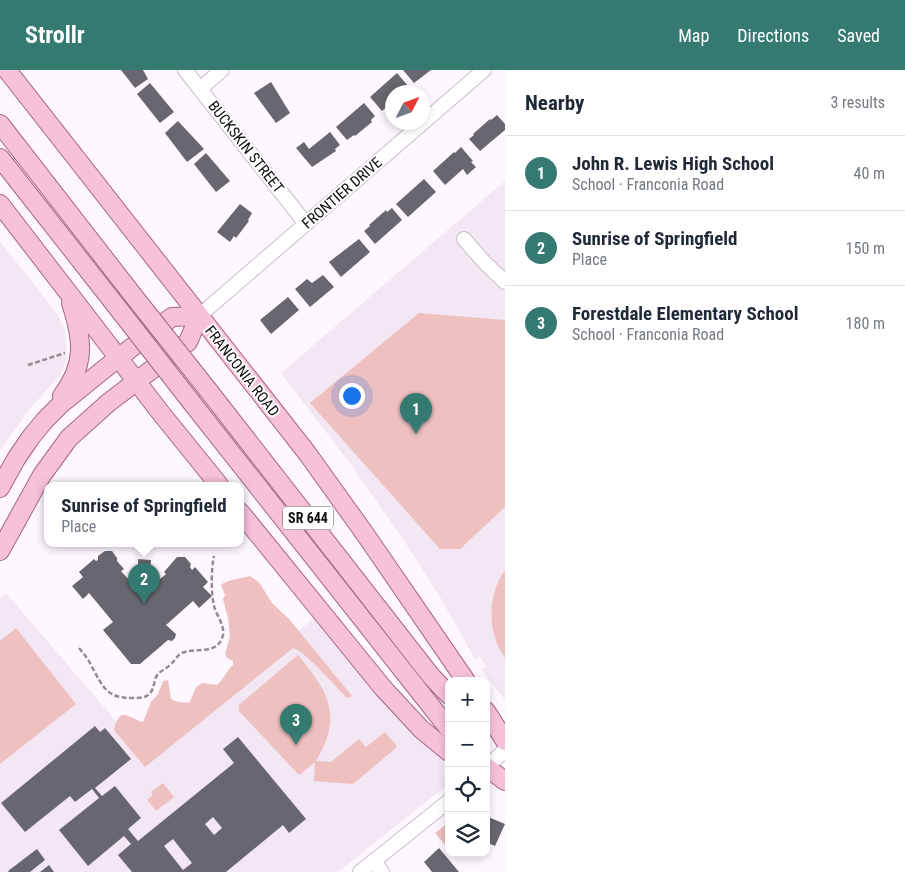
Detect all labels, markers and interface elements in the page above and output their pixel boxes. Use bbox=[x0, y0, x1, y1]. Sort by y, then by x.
text: Strollr bbox=[25, 21, 85, 49]
text: Map bbox=[678, 25, 709, 46]
text: Directions bbox=[737, 25, 809, 46]
text: Saved bbox=[837, 25, 880, 46]
north arrow bbox=[385, 85, 430, 130]
text: Nearby bbox=[525, 91, 584, 115]
text: 3 results bbox=[830, 93, 885, 112]
street label: BUCKSKIN STREET bbox=[204, 97, 288, 197]
text: John R. Lewis High School bbox=[572, 152, 774, 175]
street label: FRONTIER DRIVE bbox=[298, 153, 386, 233]
text: 1 bbox=[537, 164, 545, 183]
text: 40 m bbox=[853, 164, 885, 183]
text: School · Franconia Road bbox=[572, 175, 724, 194]
text: Sunrise of Springfield bbox=[572, 227, 737, 250]
text: 2 bbox=[537, 239, 545, 258]
text: 150 m bbox=[846, 239, 885, 258]
text: Place bbox=[572, 250, 607, 269]
text: Forestdale Elementary School bbox=[572, 302, 798, 325]
text: 3 bbox=[537, 314, 545, 333]
text: 180 m bbox=[846, 314, 885, 333]
street label: FRANCONIA ROAD bbox=[201, 322, 283, 420]
text: School · Franconia Road bbox=[572, 325, 724, 344]
your location bbox=[339, 383, 365, 409]
pin: 1 bbox=[400, 393, 432, 434]
popup bbox=[44, 482, 244, 547]
text: Sunrise of Springfield bbox=[61, 494, 227, 517]
road number: SR 644 bbox=[283, 506, 333, 529]
text: Place bbox=[61, 517, 96, 536]
pin: 2 bbox=[128, 563, 160, 604]
map controls bbox=[445, 677, 490, 857]
button: + bbox=[445, 677, 490, 722]
pin: 3 bbox=[280, 704, 312, 745]
button: − bbox=[445, 722, 490, 767]
button: locate bbox=[445, 767, 490, 812]
button: layers bbox=[445, 812, 490, 857]

